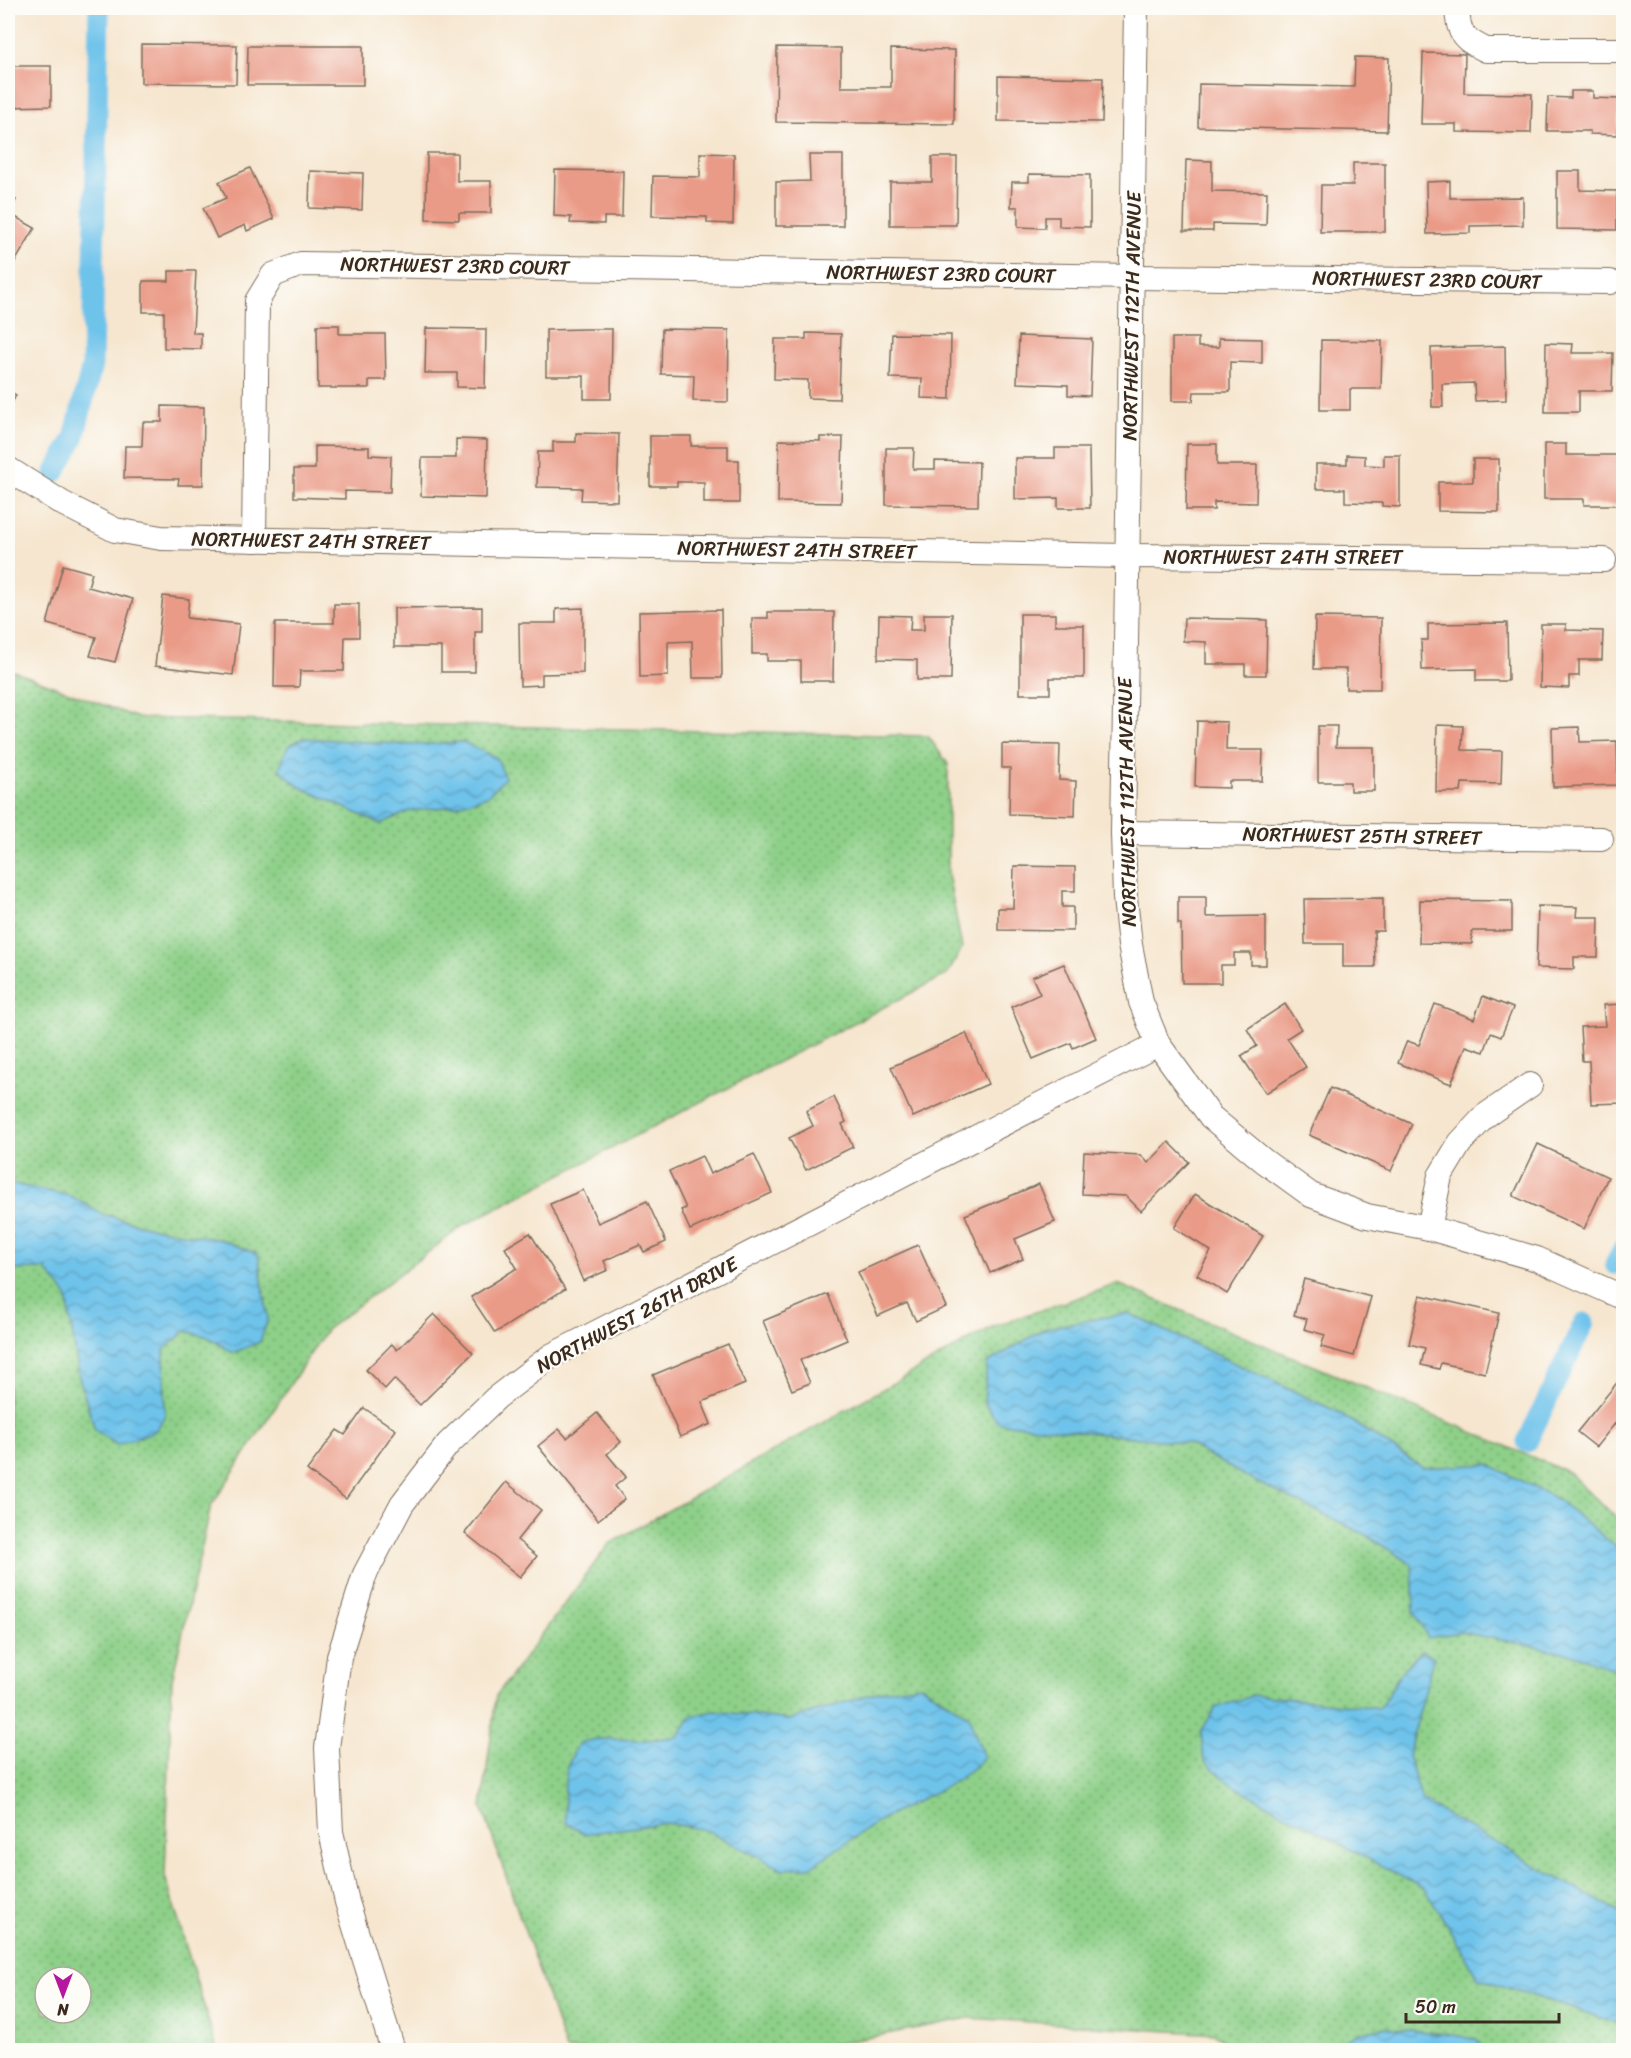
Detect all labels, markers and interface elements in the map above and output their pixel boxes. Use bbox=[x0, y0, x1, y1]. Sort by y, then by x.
street label: NORTHWEST 112TH AVENUE bbox=[1112, 189, 1152, 441]
street label: NORTHWEST 23RD COURT bbox=[340, 247, 571, 286]
street label: NORTHWEST 23RD COURT bbox=[826, 255, 1057, 294]
street label: NORTHWEST 23RD COURT bbox=[1312, 261, 1543, 300]
street label: NORTHWEST 24TH STREET bbox=[191, 521, 433, 561]
street label: NORTHWEST 24TH STREET bbox=[677, 530, 919, 570]
street label: NORTHWEST 24TH STREET bbox=[1163, 540, 1405, 575]
street label: NORTHWEST 112TH AVENUE bbox=[1107, 675, 1147, 927]
street label: NORTHWEST 25TH STREET bbox=[1242, 816, 1484, 856]
street label: NORTHWEST 26TH DRIVE bbox=[530, 1246, 746, 1383]
north arrow bbox=[33, 1965, 93, 2025]
scale bar bbox=[1406, 1986, 1559, 2024]
text: 50 m bbox=[1415, 1991, 1456, 2023]
text: N bbox=[57, 1995, 70, 2024]

